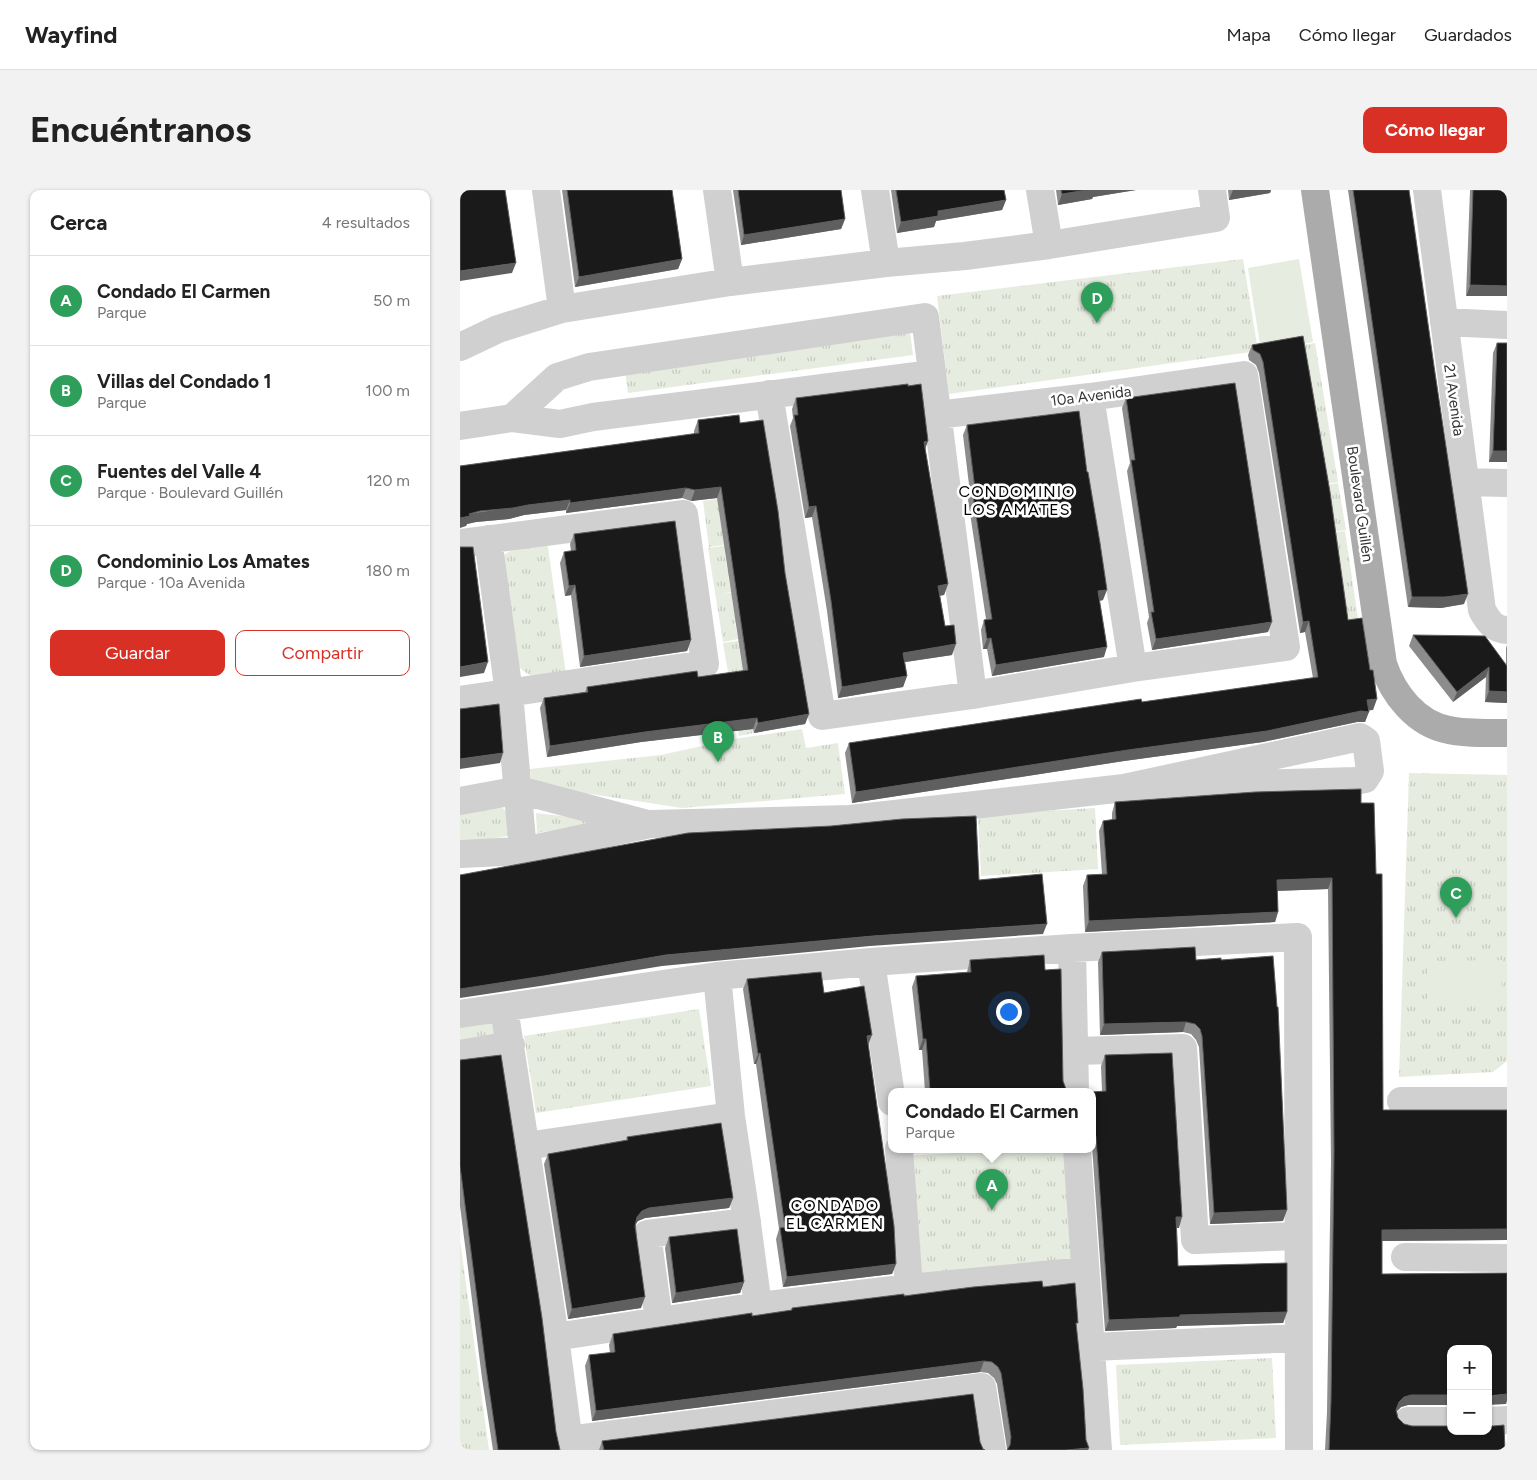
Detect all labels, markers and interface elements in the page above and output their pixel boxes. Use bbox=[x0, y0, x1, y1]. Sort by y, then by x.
text: Wayfind bbox=[25, 20, 118, 49]
text: Mapa bbox=[1226, 24, 1271, 46]
text: Cómo llegar bbox=[1299, 24, 1396, 46]
text: Guardados bbox=[1424, 24, 1512, 46]
button: Cómo llegar bbox=[1363, 107, 1507, 153]
text: Encuéntranos bbox=[30, 109, 251, 151]
text: Cerca bbox=[50, 210, 107, 235]
text: 4 resultados bbox=[322, 213, 410, 232]
text: Condado El Carmen bbox=[97, 280, 270, 303]
pin: D bbox=[1081, 282, 1113, 323]
text: A bbox=[60, 291, 72, 310]
text: 50 m bbox=[373, 291, 410, 310]
text: Parque bbox=[97, 303, 147, 322]
street label: 21 Avenida bbox=[1440, 363, 1468, 437]
text: Villas del Condado 1 bbox=[97, 370, 272, 393]
text: B bbox=[61, 381, 71, 400]
text: 100 m bbox=[365, 381, 410, 400]
street label: 10a Avenida bbox=[1050, 382, 1132, 410]
text: Parque bbox=[97, 393, 147, 412]
street label: Boulevard Guillén bbox=[1343, 445, 1377, 563]
text: Fuentes del Valle 4 bbox=[97, 460, 261, 483]
text: C bbox=[60, 471, 72, 490]
text: 120 m bbox=[367, 471, 410, 490]
district label: CONDOMINIO LOS AMATES bbox=[959, 482, 1075, 519]
text: Parque · Boulevard Guillén bbox=[97, 483, 283, 502]
text: Condominio Los Amates bbox=[97, 550, 310, 573]
text: D bbox=[60, 561, 72, 580]
text: 180 m bbox=[366, 561, 410, 580]
text: Parque · 10a Avenida bbox=[97, 573, 245, 592]
button: Guardar bbox=[50, 630, 225, 676]
button: Compartir bbox=[235, 630, 410, 676]
pin: B bbox=[702, 721, 734, 762]
pin: C bbox=[1440, 877, 1472, 918]
your location bbox=[996, 999, 1022, 1025]
popup bbox=[888, 1088, 1096, 1153]
text: Condado El Carmen bbox=[905, 1100, 1079, 1123]
text: Parque bbox=[905, 1123, 955, 1142]
pin: A bbox=[976, 1169, 1008, 1210]
district label: CONDADO EL CARMEN bbox=[786, 1196, 884, 1233]
map controls bbox=[1447, 1345, 1492, 1435]
button: + bbox=[1447, 1345, 1492, 1390]
button: − bbox=[1447, 1390, 1492, 1435]

